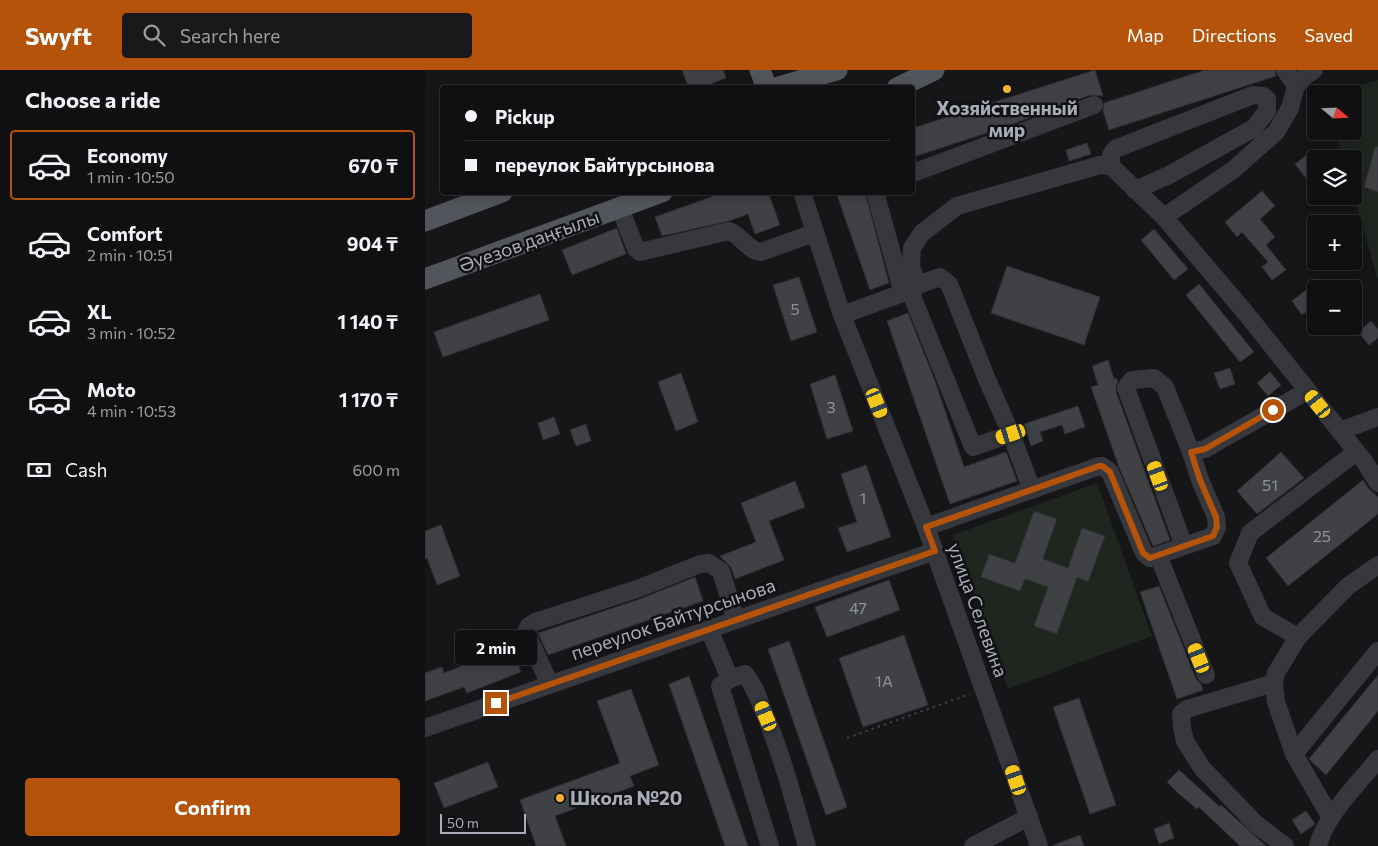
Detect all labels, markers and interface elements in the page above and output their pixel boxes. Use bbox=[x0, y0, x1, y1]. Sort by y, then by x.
search box bbox=[122, 13, 472, 58]
text: Swyft bbox=[25, 21, 92, 50]
icon: search bbox=[140, 21, 168, 49]
text: Search here bbox=[180, 24, 280, 47]
text: Map bbox=[1127, 24, 1164, 46]
text: Directions bbox=[1192, 24, 1276, 46]
text: Saved bbox=[1304, 24, 1353, 46]
marker: Хозяйственный мир bbox=[1001, 83, 1013, 95]
north arrow bbox=[1307, 85, 1363, 140]
map controls bbox=[1307, 85, 1362, 335]
text: Choose a ride bbox=[25, 86, 160, 113]
place label: Хозяйственный мир bbox=[936, 96, 1078, 141]
text: Pickup bbox=[495, 105, 555, 128]
icon: car bbox=[27, 143, 72, 188]
text: Economy bbox=[87, 144, 168, 167]
button: layers bbox=[1307, 150, 1362, 205]
text: переулок Байтурсынова bbox=[495, 153, 714, 176]
text: 670 ₸ bbox=[348, 154, 398, 177]
text: 1 min · 10:50 bbox=[87, 167, 175, 186]
street label: Әуезов даңғылы bbox=[455, 204, 602, 277]
button: + bbox=[1307, 215, 1362, 270]
icon: car bbox=[27, 221, 72, 266]
text: Comfort bbox=[87, 222, 163, 245]
text: 904 ₸ bbox=[347, 232, 398, 255]
text: 2 min · 10:51 bbox=[87, 245, 173, 264]
button: − bbox=[1307, 280, 1362, 335]
icon: car bbox=[27, 299, 72, 344]
house number: 5 bbox=[790, 299, 800, 318]
text: XL bbox=[87, 300, 112, 323]
text: 1 140 ₸ bbox=[338, 310, 398, 333]
text: 3 min · 10:52 bbox=[87, 323, 175, 342]
icon: car bbox=[27, 377, 72, 422]
text: Moto bbox=[87, 378, 136, 401]
car bbox=[864, 386, 889, 420]
text: 1 170 ₸ bbox=[339, 388, 398, 411]
car bbox=[1302, 388, 1333, 420]
house number: 3 bbox=[826, 397, 836, 416]
route start bbox=[1262, 399, 1284, 421]
text: 4 min · 10:53 bbox=[87, 401, 176, 420]
car bbox=[994, 422, 1027, 446]
icon: cash bbox=[25, 456, 53, 484]
text: Cash bbox=[65, 458, 107, 481]
car bbox=[1145, 459, 1170, 493]
text: 600 m bbox=[352, 460, 400, 479]
house number: 51 bbox=[1262, 475, 1278, 494]
house number: 1 bbox=[860, 488, 866, 507]
house number: 25 bbox=[1313, 526, 1331, 545]
street label: улица Селевина bbox=[944, 540, 1013, 680]
street label: переулок Байтурсынова bbox=[568, 573, 778, 664]
house number: 47 bbox=[849, 598, 867, 617]
callout: 2 min bbox=[455, 630, 537, 666]
text: 2 min bbox=[476, 638, 516, 657]
car bbox=[1186, 641, 1211, 675]
house number: 1А bbox=[875, 671, 893, 690]
route end bbox=[485, 692, 507, 714]
car bbox=[753, 699, 778, 733]
car bbox=[1004, 763, 1027, 797]
button: Confirm bbox=[25, 778, 400, 836]
place label: Школа №20 bbox=[570, 786, 682, 809]
marker: Школа №20 bbox=[554, 792, 566, 804]
scale bar bbox=[440, 811, 526, 834]
text: 50 m bbox=[447, 814, 479, 831]

